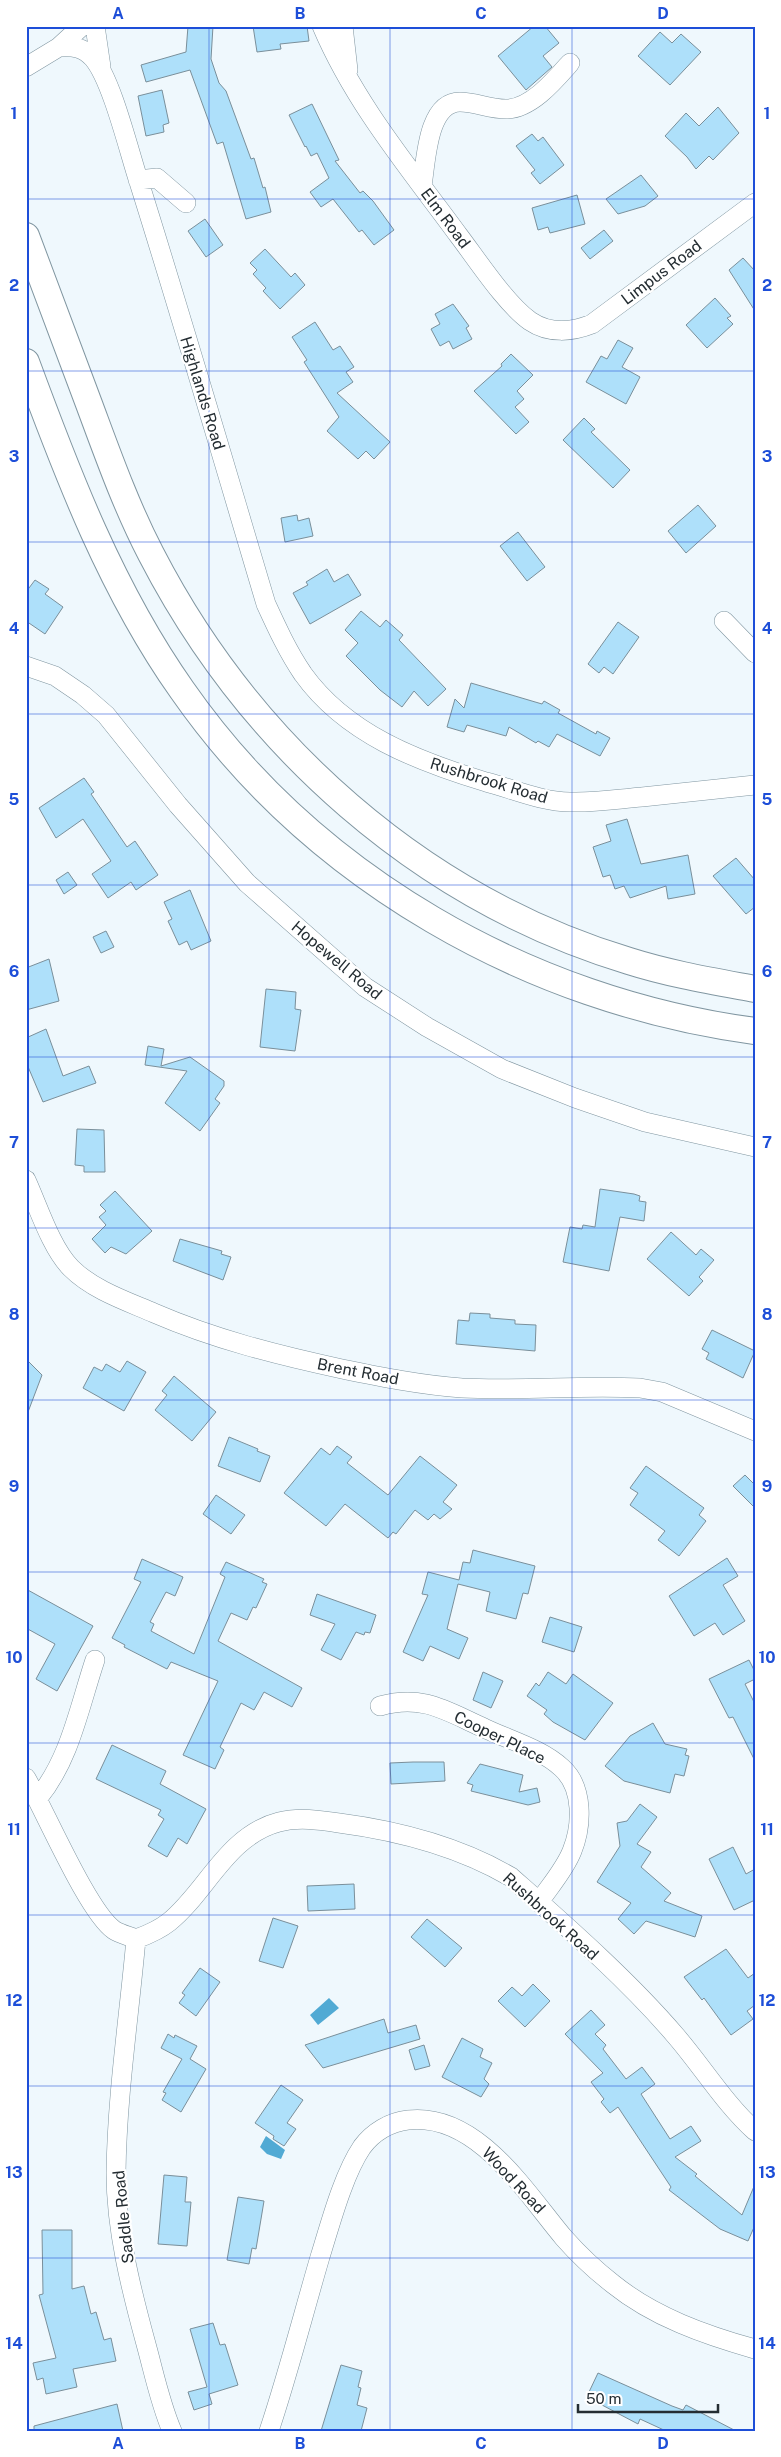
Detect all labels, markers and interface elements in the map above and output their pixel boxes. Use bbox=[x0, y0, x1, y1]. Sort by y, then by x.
text: A bbox=[112, 4, 124, 23]
text: B bbox=[295, 4, 306, 23]
text: C bbox=[475, 4, 487, 23]
text: D bbox=[657, 4, 669, 23]
text: 1 bbox=[11, 104, 17, 123]
text: 1 bbox=[764, 104, 770, 123]
street label: Elm Road bbox=[417, 185, 474, 252]
street label: Limpus Road bbox=[617, 236, 705, 309]
text: 2 bbox=[9, 276, 19, 295]
text: 2 bbox=[762, 276, 772, 295]
street label: Highlands Road bbox=[176, 334, 229, 452]
text: 3 bbox=[9, 447, 19, 466]
text: 3 bbox=[762, 447, 772, 466]
text: 4 bbox=[9, 619, 20, 638]
text: 4 bbox=[762, 619, 773, 638]
street label: Rushbrook Road bbox=[428, 754, 550, 807]
text: 5 bbox=[9, 790, 20, 809]
text: 5 bbox=[762, 790, 773, 809]
street label: Hopewell Road bbox=[288, 917, 386, 1004]
text: 6 bbox=[9, 962, 19, 981]
text: 6 bbox=[762, 962, 772, 981]
text: 7 bbox=[9, 1133, 19, 1152]
text: 7 bbox=[762, 1133, 772, 1152]
text: 8 bbox=[9, 1305, 20, 1324]
text: 8 bbox=[762, 1305, 773, 1324]
street label: Brent Road bbox=[315, 1354, 400, 1389]
text: 9 bbox=[9, 1477, 19, 1496]
text: 9 bbox=[762, 1477, 772, 1496]
text: 10 bbox=[5, 1648, 23, 1667]
text: 10 bbox=[758, 1648, 776, 1667]
street label: Cooper Place bbox=[451, 1707, 549, 1768]
text: 11 bbox=[7, 1820, 21, 1839]
text: 11 bbox=[760, 1820, 774, 1839]
street label: Rushbrook Road bbox=[499, 1869, 602, 1964]
text: 12 bbox=[5, 1991, 23, 2010]
text: 12 bbox=[758, 1991, 776, 2010]
street label: Wood Road bbox=[478, 2143, 549, 2218]
text: 13 bbox=[5, 2163, 23, 2182]
text: 13 bbox=[758, 2163, 776, 2182]
street label: Saddle Road bbox=[109, 2169, 138, 2265]
text: 14 bbox=[5, 2334, 23, 2353]
text: 14 bbox=[758, 2334, 776, 2353]
scale bar bbox=[578, 2382, 718, 2414]
text: 50 m bbox=[586, 2390, 621, 2407]
text: A bbox=[112, 2434, 124, 2453]
text: B bbox=[295, 2434, 306, 2453]
text: C bbox=[475, 2434, 487, 2453]
text: D bbox=[657, 2434, 669, 2453]

